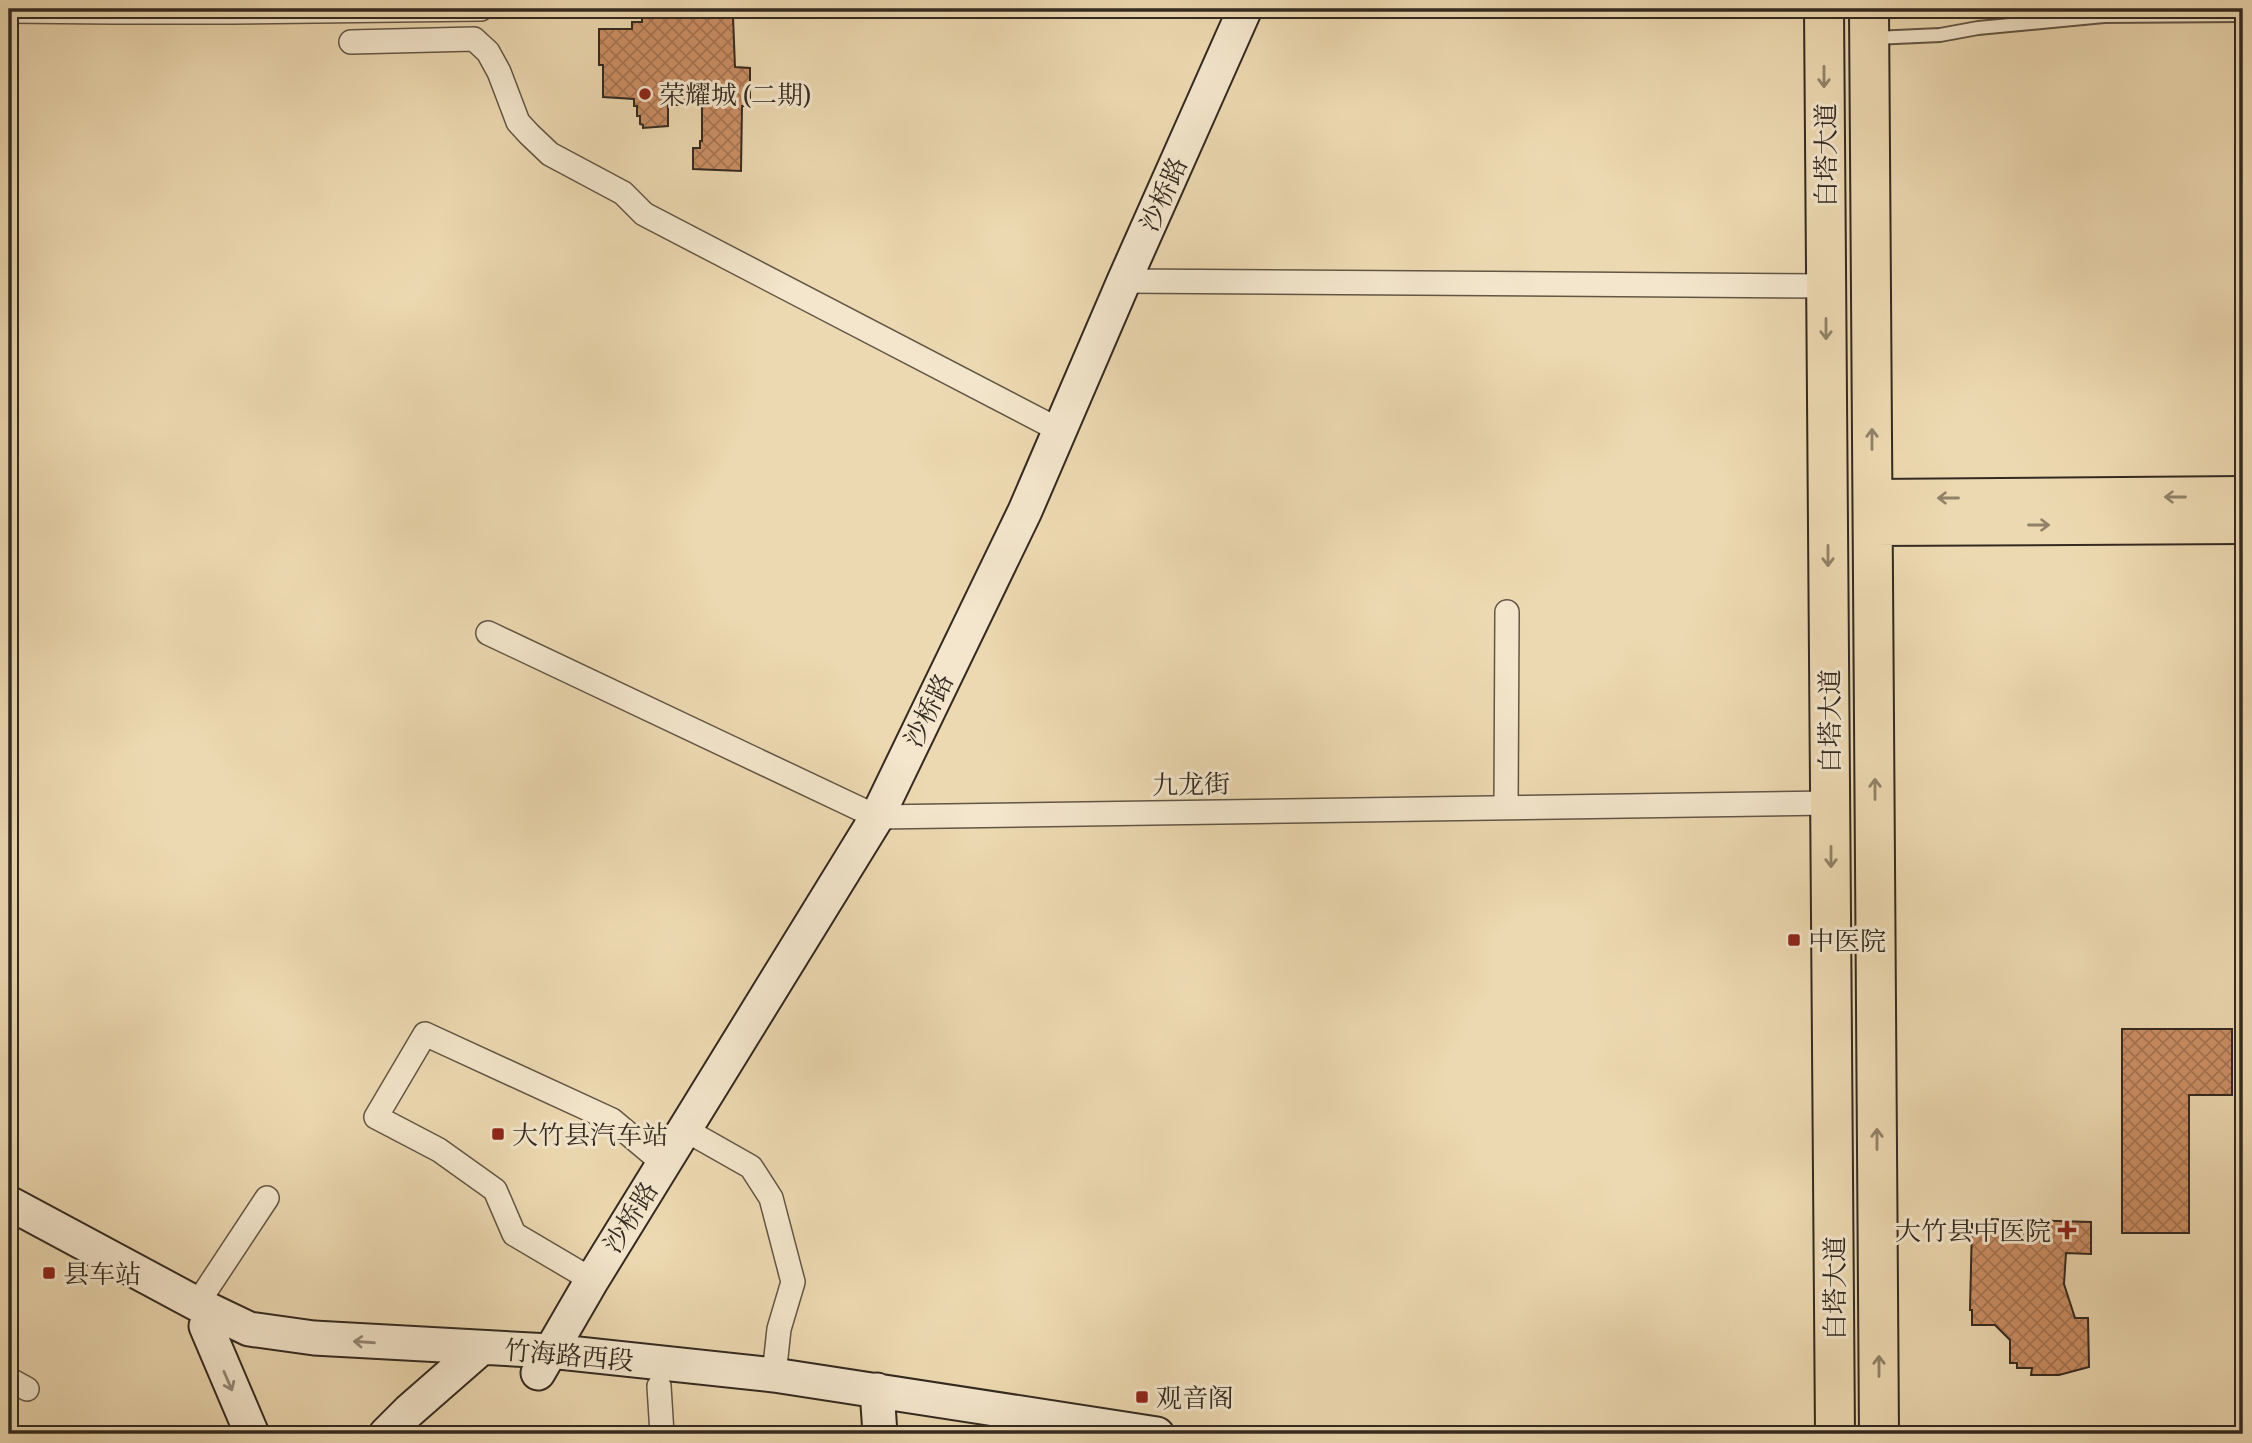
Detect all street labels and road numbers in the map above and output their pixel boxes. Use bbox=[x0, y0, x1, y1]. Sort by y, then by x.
street label: 白塔大道 bbox=[1806, 103, 1845, 207]
street label: 沙桥路 bbox=[1129, 150, 1197, 238]
street label: 沙桥路 bbox=[893, 666, 963, 754]
street label: 白塔大道 bbox=[1810, 669, 1849, 773]
street label: 九龙街 bbox=[1152, 764, 1230, 804]
street label: 沙桥路 bbox=[593, 1174, 667, 1260]
street label: 白塔大道 bbox=[1815, 1236, 1854, 1340]
street label: 竹海路西段 bbox=[503, 1330, 635, 1380]

